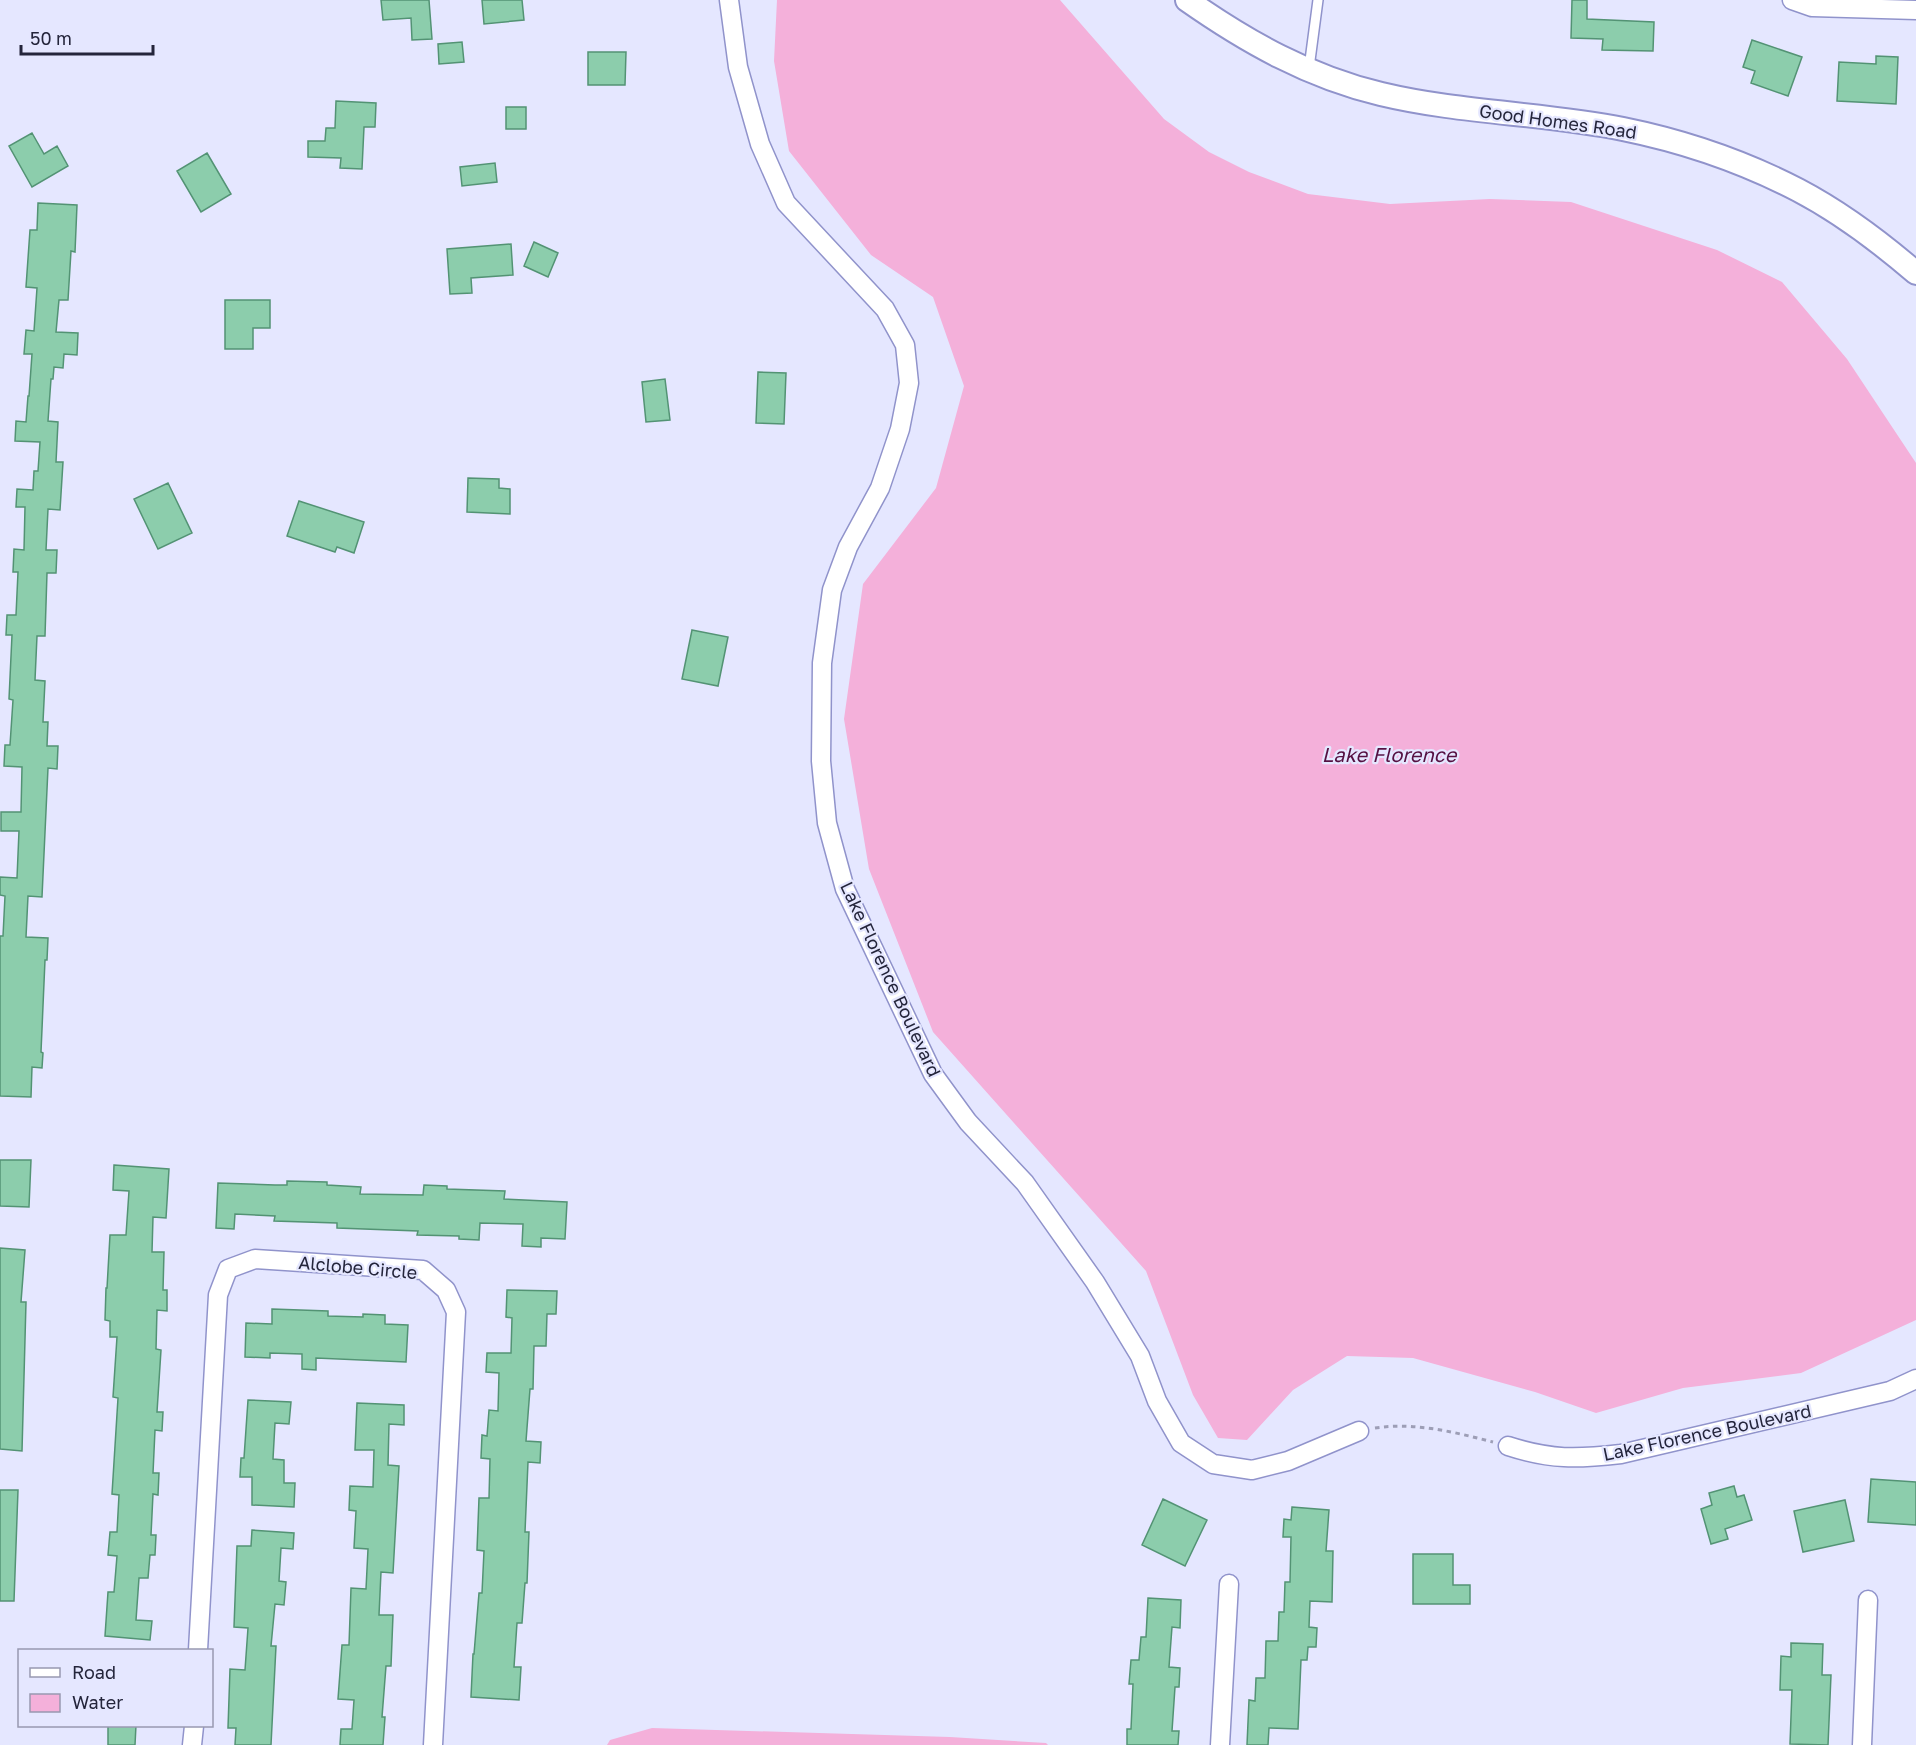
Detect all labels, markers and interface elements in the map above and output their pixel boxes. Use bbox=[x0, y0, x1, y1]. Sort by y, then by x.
scale bar bbox=[21, 18, 153, 56]
text: 50 m bbox=[30, 27, 72, 49]
street label: Good Homes Road bbox=[1478, 99, 1638, 143]
water label: Lake Florence bbox=[1322, 742, 1458, 766]
street label: Lake Florence Boulevard bbox=[836, 878, 946, 1080]
street label: Alclobe Circle bbox=[298, 1251, 418, 1283]
street label: Lake Florence Boulevard bbox=[1601, 1399, 1813, 1465]
legend bbox=[18, 1649, 213, 1727]
text: Road bbox=[72, 1661, 116, 1683]
text: Water bbox=[72, 1691, 123, 1713]

